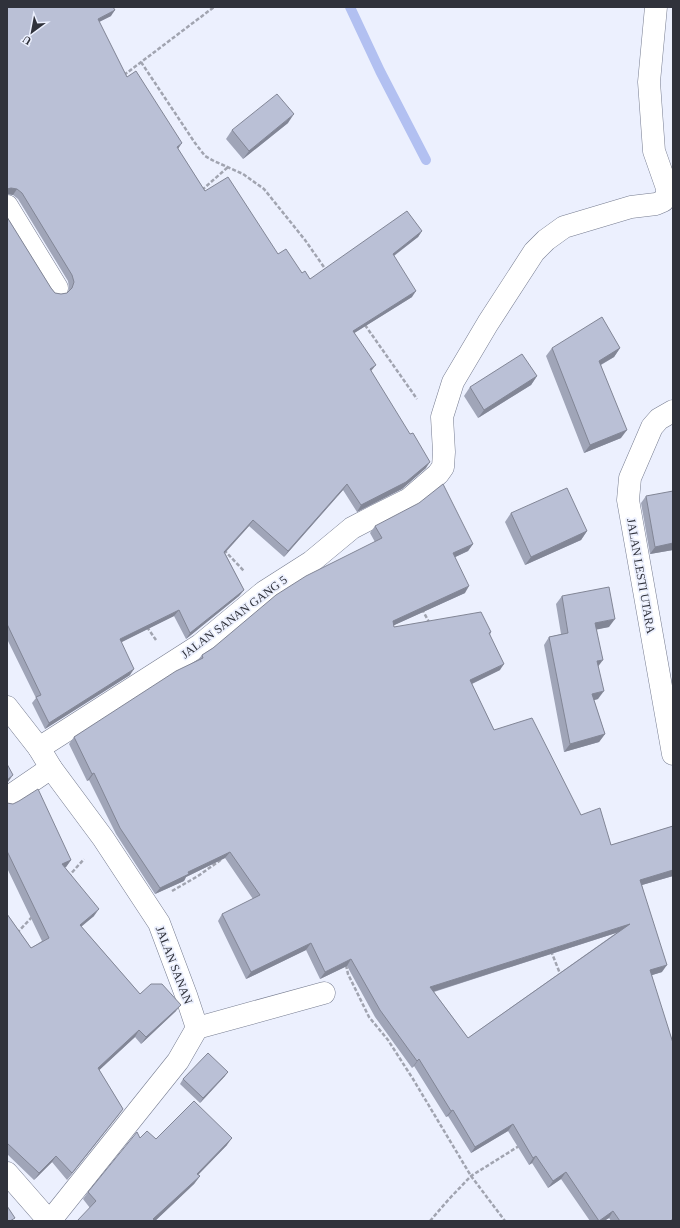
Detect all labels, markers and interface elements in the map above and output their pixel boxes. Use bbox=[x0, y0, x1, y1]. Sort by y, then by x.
north arrow bbox=[12, 12, 52, 52]
text: U bbox=[20, 33, 33, 48]
street label: JALAN LESTI UTARA bbox=[624, 517, 658, 635]
street label: JALAN SANAN GANG 5 bbox=[178, 573, 290, 661]
street label: JALAN SANAN bbox=[153, 924, 195, 1006]

